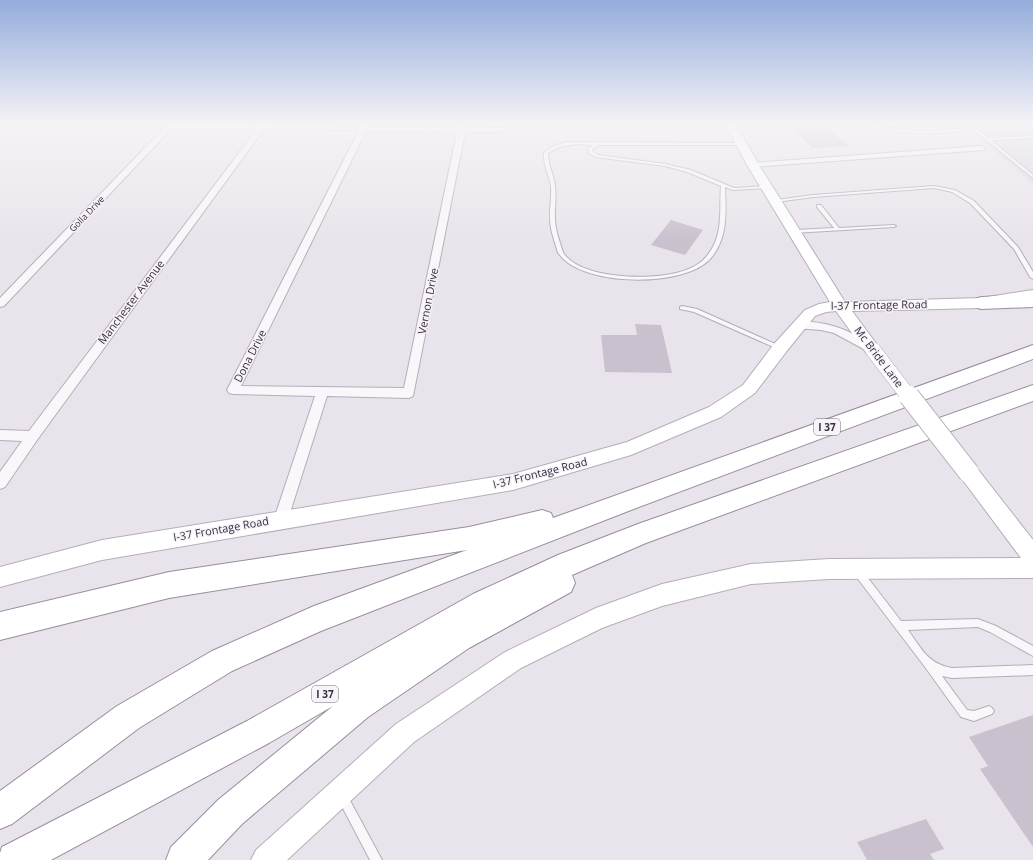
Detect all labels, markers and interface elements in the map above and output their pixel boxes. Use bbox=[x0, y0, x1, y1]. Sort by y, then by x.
street label: Golla Drive bbox=[66, 193, 107, 235]
street label: Manchester Avenue bbox=[94, 256, 167, 347]
street label: Vernon Drive bbox=[414, 267, 441, 335]
street label: I-37 Frontage Road bbox=[830, 296, 928, 313]
street label: Mc Bride Lane bbox=[851, 323, 907, 390]
street label: Dona Drive bbox=[230, 327, 269, 385]
road number: I 37 bbox=[814, 419, 840, 435]
street label: I-37 Frontage Road bbox=[491, 454, 589, 492]
street label: I-37 Frontage Road bbox=[172, 513, 270, 544]
road number: I 37 bbox=[312, 686, 338, 702]

